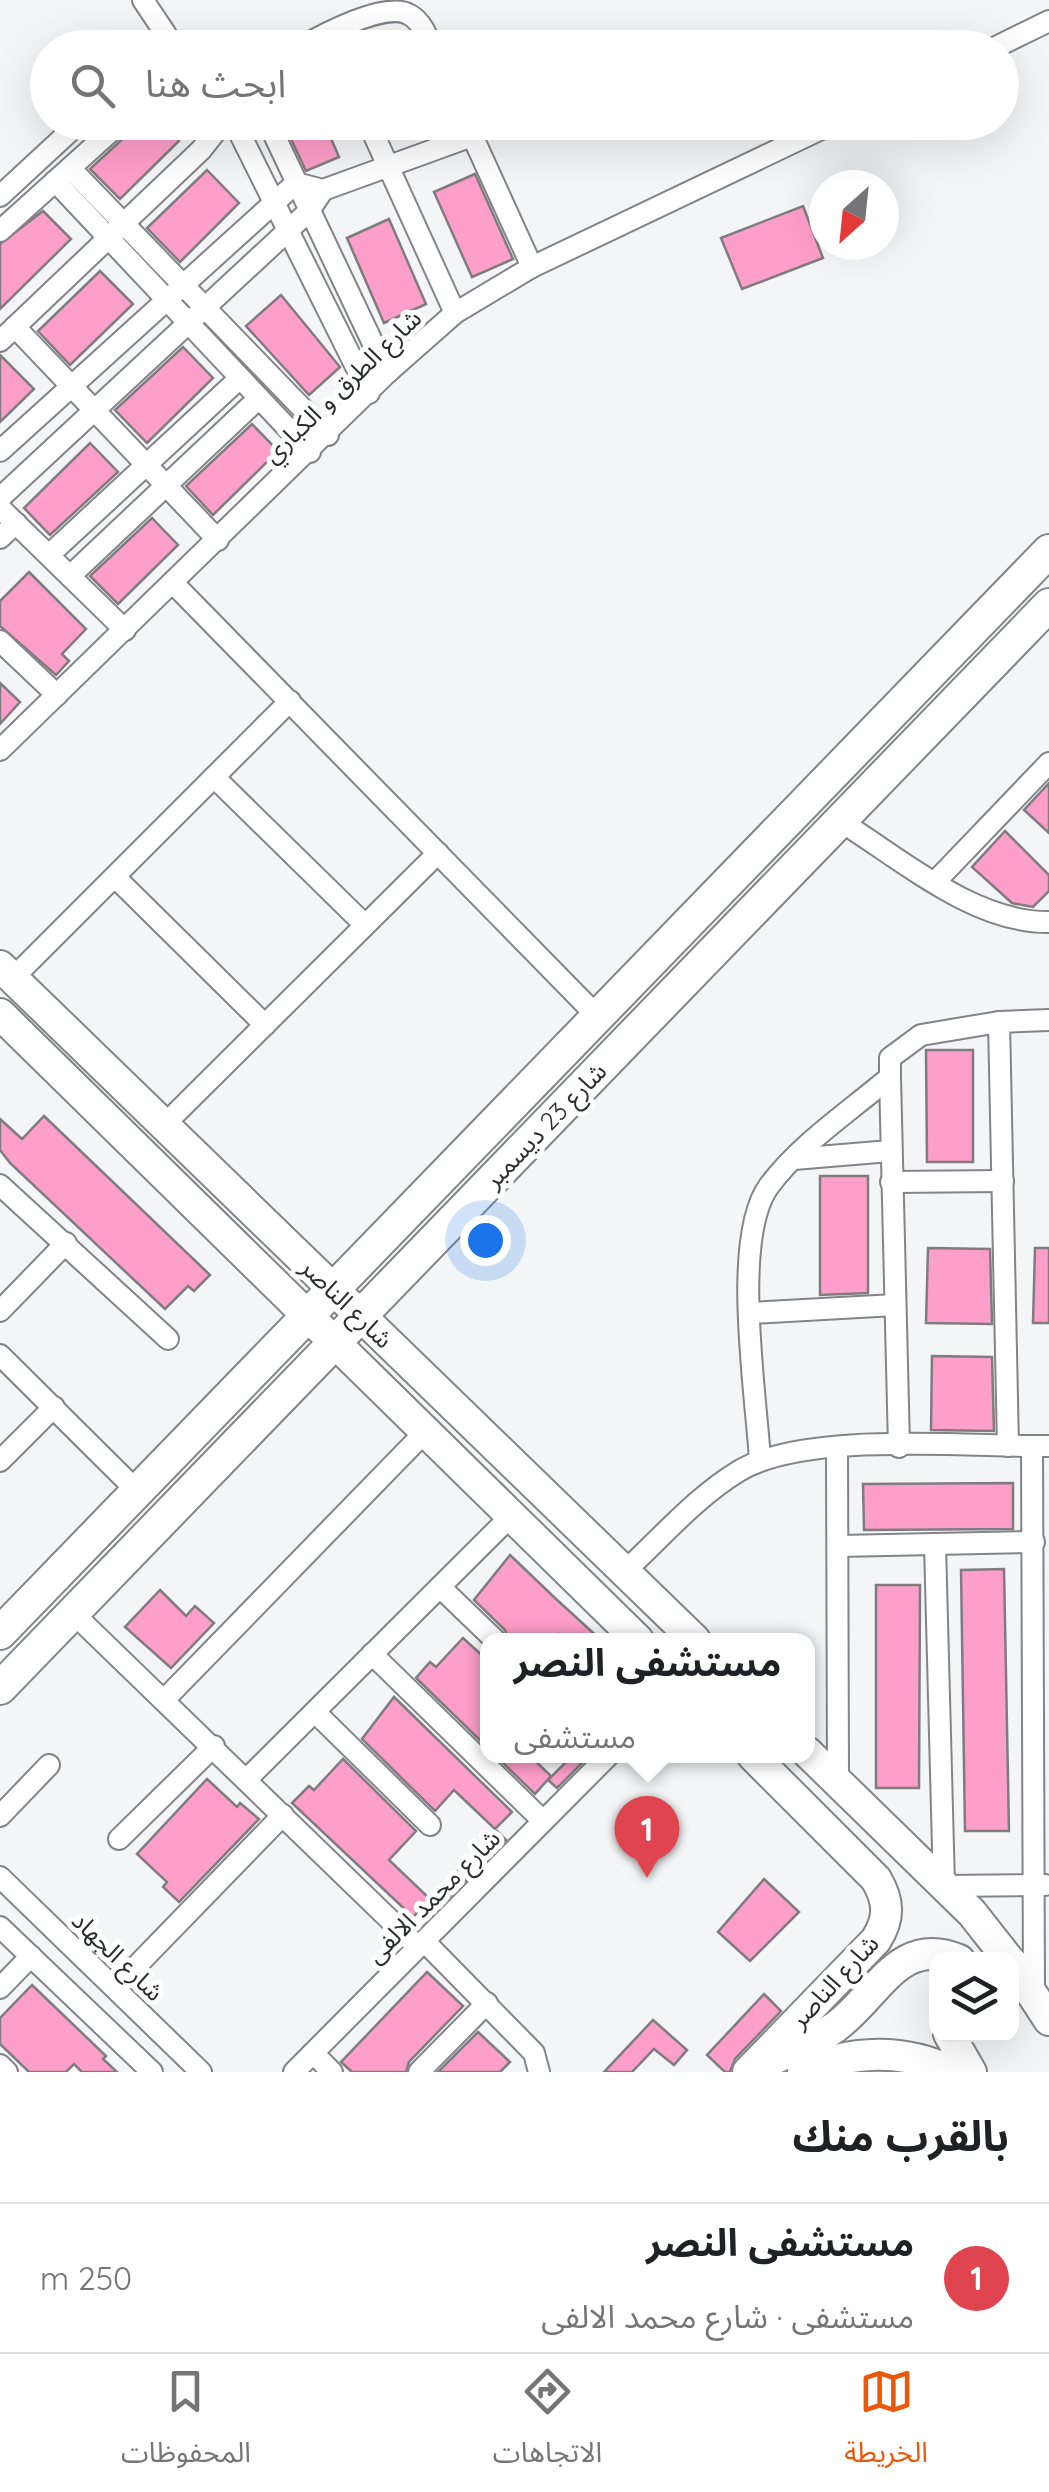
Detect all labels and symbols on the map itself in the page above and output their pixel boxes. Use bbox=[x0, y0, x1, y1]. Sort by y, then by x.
north arrow bbox=[809, 170, 899, 260]
street label: شارع الطرق و الكباري bbox=[256, 302, 431, 473]
street label: شارع 23 ديسمبر bbox=[476, 1055, 615, 1198]
your location bbox=[460, 1215, 511, 1266]
street label: شارع الناصر bbox=[291, 1250, 400, 1357]
pin: 1 bbox=[614, 1796, 680, 1878]
street label: شارع محمد الالفى bbox=[359, 1822, 509, 1972]
street label: شارع الجهاد bbox=[63, 1904, 171, 2010]
street label: شارع الناصر bbox=[782, 1928, 888, 2037]

